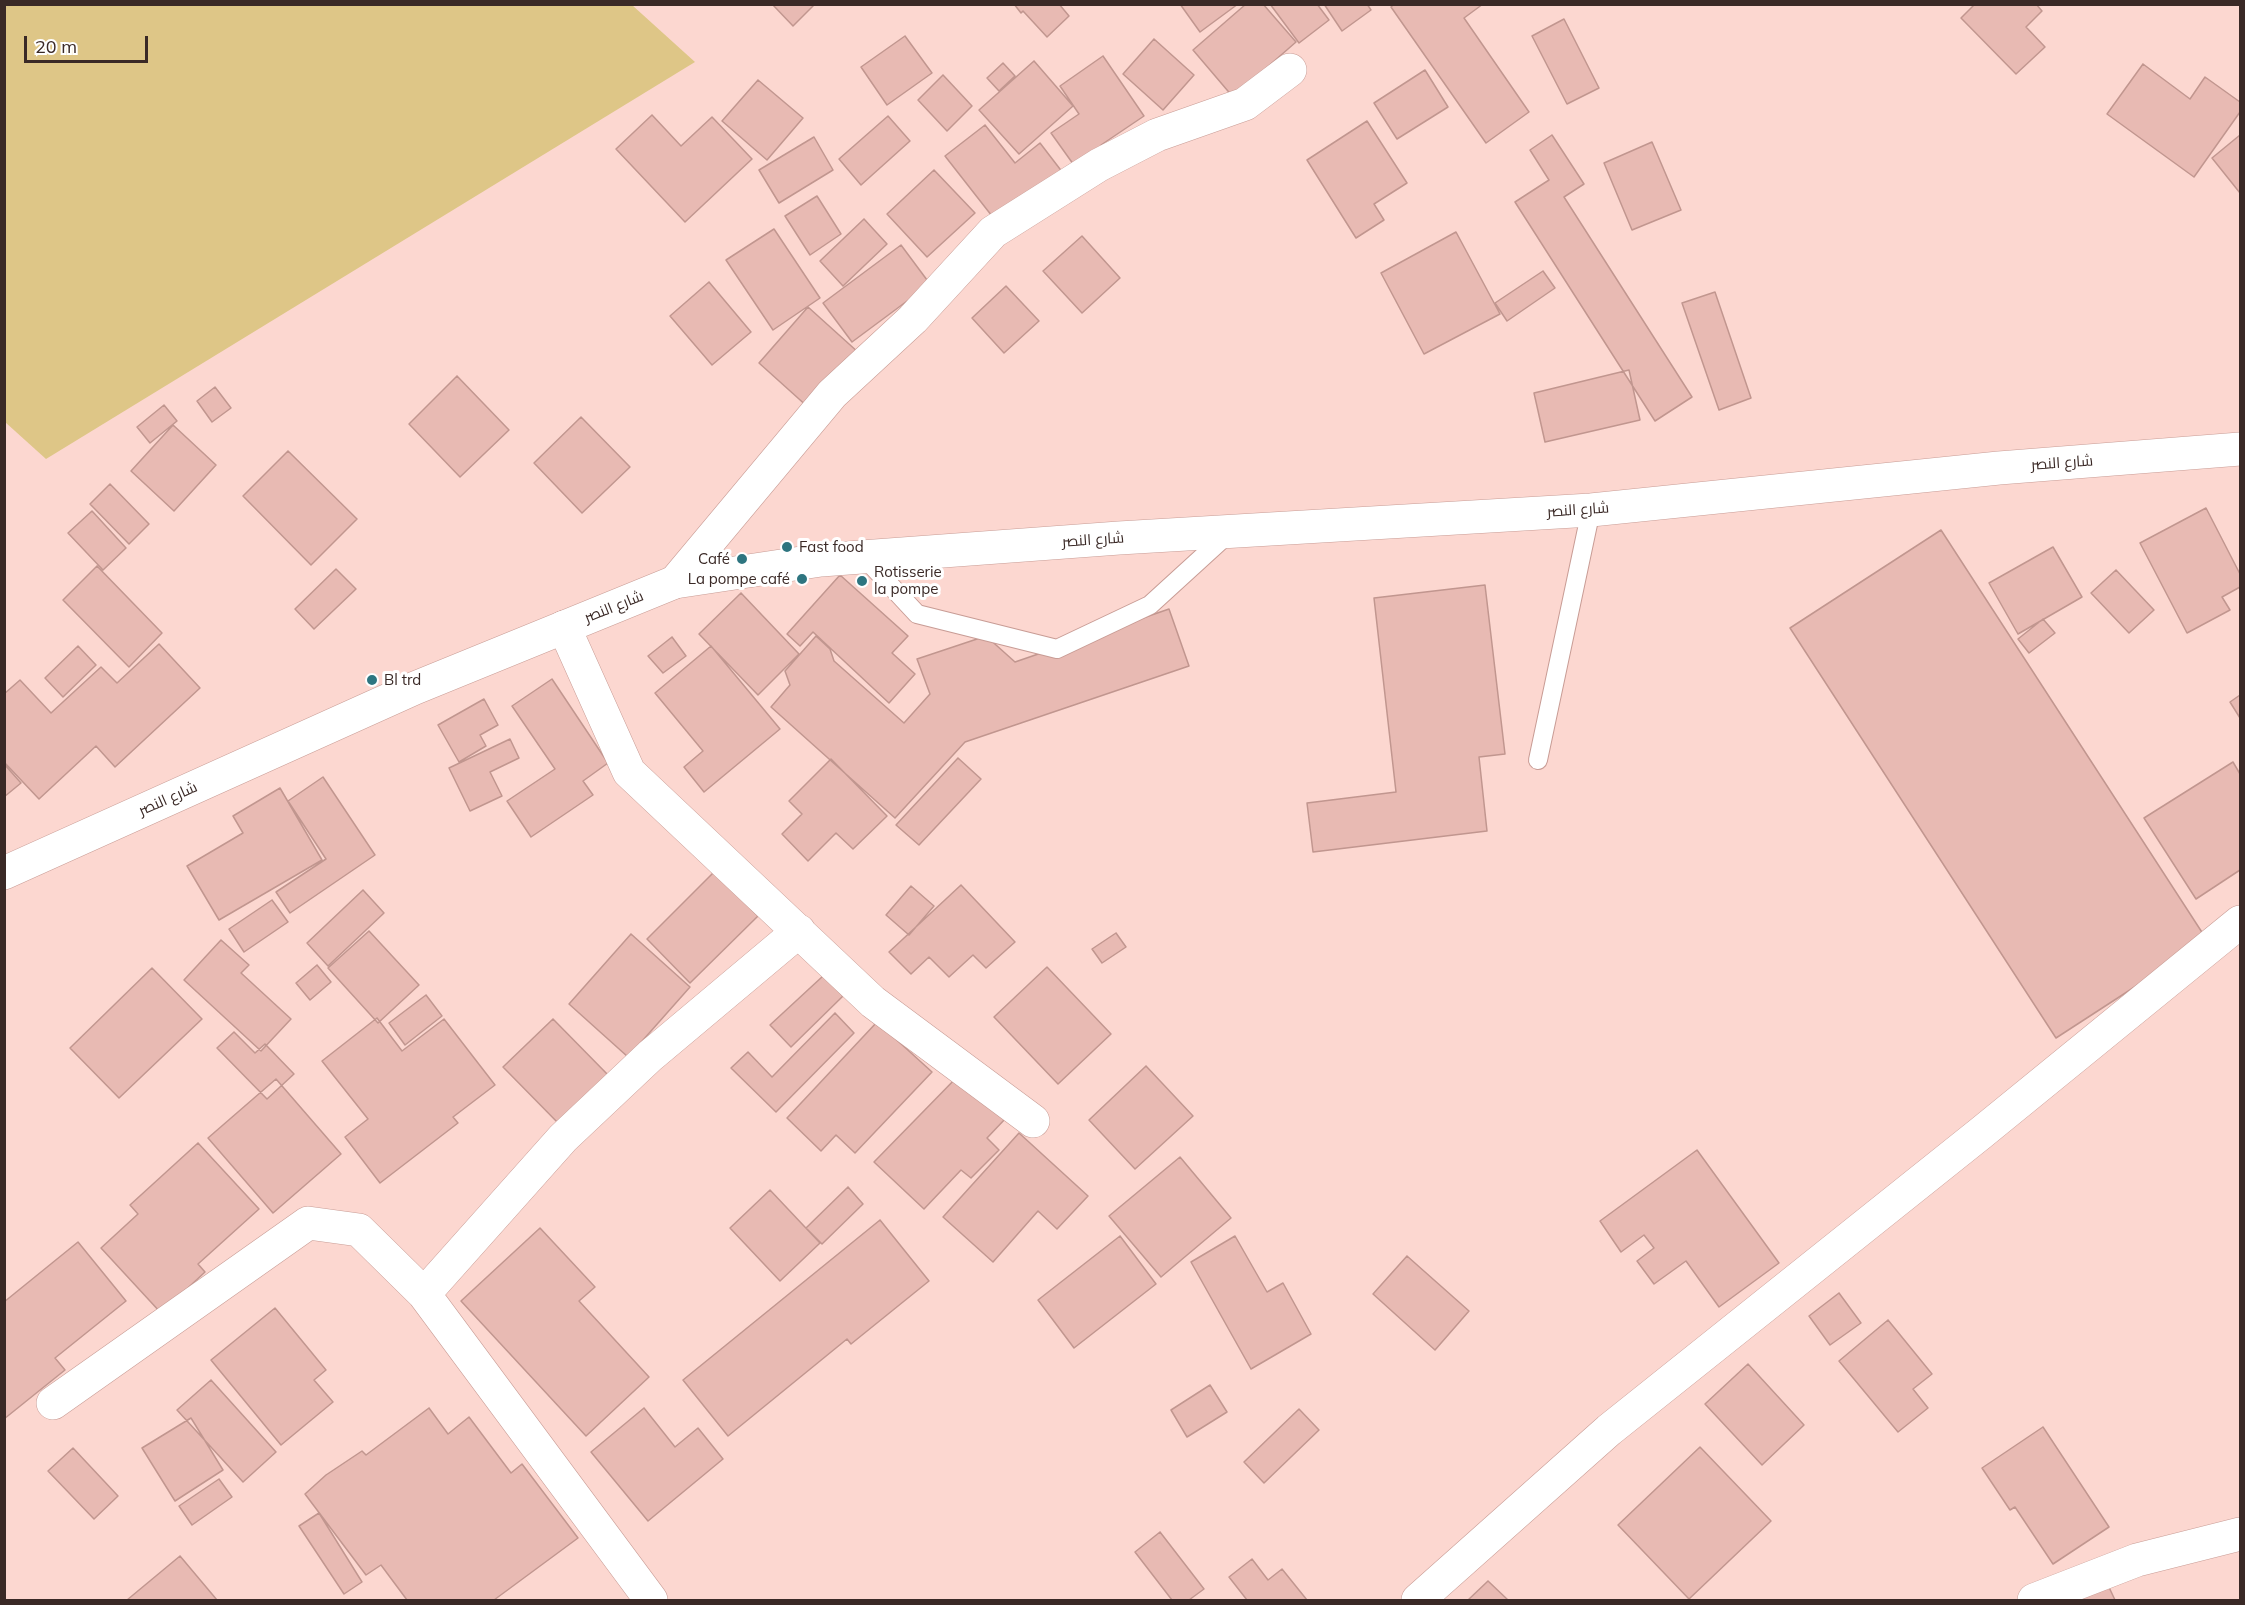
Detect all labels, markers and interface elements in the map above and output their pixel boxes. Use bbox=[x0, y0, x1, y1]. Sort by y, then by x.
scale bar bbox=[27, 24, 152, 62]
text: 20 m bbox=[35, 35, 77, 58]
street label: شارع النصر bbox=[2030, 452, 2094, 474]
street label: شارع النصر bbox=[1546, 499, 1610, 521]
street label: شارع النصر bbox=[1061, 529, 1125, 551]
place label: Fast food bbox=[799, 538, 864, 556]
marker: Fast food bbox=[780, 540, 794, 554]
place label: Café bbox=[698, 550, 730, 568]
marker: Café bbox=[735, 552, 749, 566]
place label: Rotisserie la pompe bbox=[874, 563, 942, 598]
place label: La pompe café bbox=[688, 570, 790, 588]
marker: La pompe café bbox=[795, 572, 809, 586]
marker: Rotisserie la pompe bbox=[855, 574, 869, 588]
street label: شارع النصر bbox=[582, 587, 646, 627]
place label: Bl trd bbox=[384, 671, 421, 689]
marker: Bl trd bbox=[365, 673, 379, 687]
street label: شارع النصر bbox=[136, 778, 200, 820]

